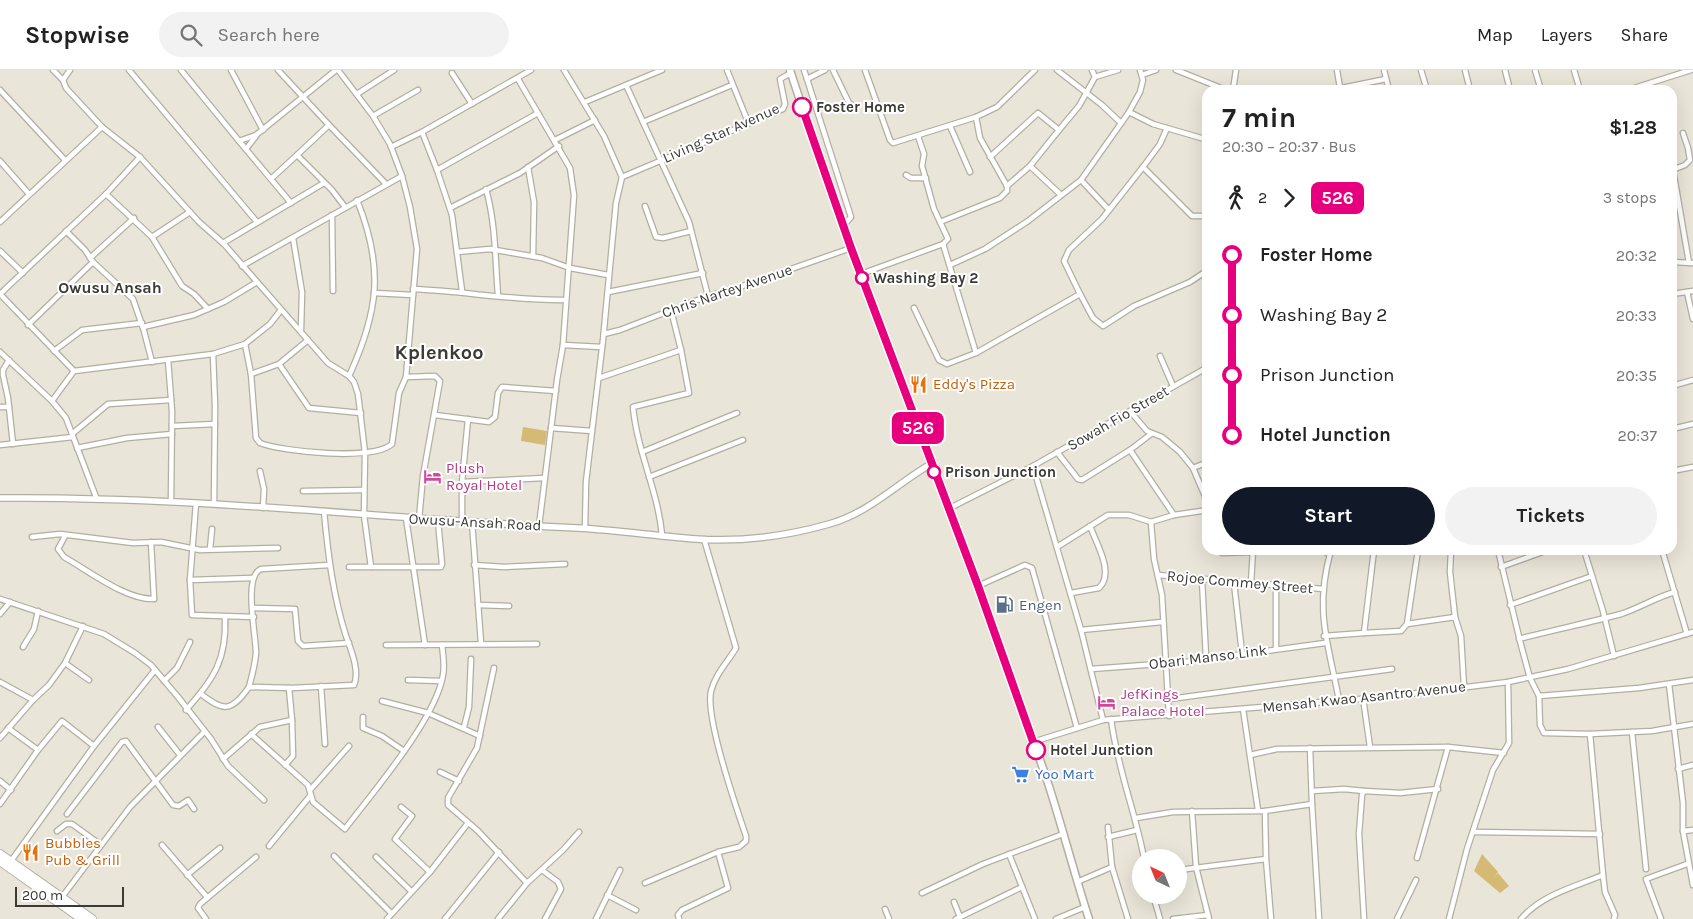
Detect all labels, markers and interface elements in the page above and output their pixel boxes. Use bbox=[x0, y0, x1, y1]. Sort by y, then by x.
search box bbox=[159, 12, 509, 57]
text: Stopwise bbox=[25, 21, 129, 49]
icon: search bbox=[177, 21, 205, 49]
text: Search here bbox=[217, 24, 320, 46]
text: Map bbox=[1477, 24, 1513, 46]
text: Layers bbox=[1541, 24, 1593, 46]
text: Share bbox=[1621, 24, 1668, 46]
marker: Foster Home bbox=[792, 97, 812, 117]
place label: Foster Home bbox=[816, 98, 905, 116]
street label: Living Star Avenue bbox=[660, 99, 782, 167]
text: 7 min bbox=[1222, 101, 1296, 134]
text: $1.28 bbox=[1609, 117, 1657, 139]
text: 20:30 – 20:37 · Bus bbox=[1222, 137, 1356, 156]
icon: walk bbox=[1222, 184, 1250, 212]
icon: forward bbox=[1275, 184, 1303, 212]
text: 526 bbox=[1321, 187, 1354, 209]
text: 2 bbox=[1258, 188, 1267, 207]
text: 3 stops bbox=[1603, 188, 1657, 207]
text: Foster Home bbox=[1260, 244, 1373, 266]
text: 20:32 bbox=[1616, 246, 1657, 265]
street label: Chris Nartey Avenue bbox=[659, 260, 795, 322]
place label: Washing Bay 2 bbox=[873, 269, 978, 287]
marker: Washing Bay 2 bbox=[855, 271, 869, 285]
district label: Owusu Ansah bbox=[58, 278, 162, 297]
text: Washing Bay 2 bbox=[1260, 304, 1387, 326]
text: 20:33 bbox=[1616, 306, 1657, 325]
district label: Kplenkoo bbox=[395, 341, 483, 364]
text: Prison Junction bbox=[1260, 364, 1395, 386]
text: 20:35 bbox=[1616, 366, 1657, 385]
restaurant icon: Eddy's Pizza bbox=[909, 374, 929, 394]
place label: Eddy's Pizza bbox=[933, 375, 1015, 393]
street label: Sowah Fio Street bbox=[1064, 381, 1172, 454]
line badge: 526 bbox=[889, 412, 947, 444]
text: 526 bbox=[902, 417, 934, 439]
text: Hotel Junction bbox=[1260, 424, 1391, 446]
text: 20:37 bbox=[1618, 426, 1657, 445]
place label: Plush Royal Hotel bbox=[446, 459, 522, 494]
place label: Prison Junction bbox=[945, 463, 1056, 481]
marker: Prison Junction bbox=[927, 465, 941, 479]
hotel icon: Plush Royal Hotel bbox=[422, 467, 442, 487]
button: Start bbox=[1222, 487, 1435, 545]
button: Tickets bbox=[1445, 487, 1657, 545]
street label: Owusu-Ansah Road bbox=[408, 510, 542, 534]
street label: Rojoe Commey Street bbox=[1166, 567, 1314, 597]
fuel station icon: Engen bbox=[995, 595, 1015, 615]
place label: Engen bbox=[1019, 596, 1062, 614]
street label: Obari Manso Link bbox=[1148, 641, 1268, 673]
street label: Mensah Kwao Asantro Avenue bbox=[1262, 677, 1466, 717]
place label: JefKings Palace Hotel bbox=[1121, 685, 1205, 720]
hotel icon: JefKings Palace Hotel bbox=[1097, 693, 1117, 713]
marker: Hotel Junction bbox=[1026, 740, 1046, 760]
place label: Hotel Junction bbox=[1050, 741, 1153, 759]
supermarket icon: Yoo Mart bbox=[1011, 764, 1031, 784]
place label: Yoo Mart bbox=[1035, 765, 1095, 783]
place label: Bubbles Pub & Grill bbox=[45, 834, 120, 869]
restaurant icon: Bubbles Pub & Grill bbox=[21, 842, 41, 862]
north arrow bbox=[1132, 849, 1188, 904]
map controls bbox=[1132, 849, 1187, 904]
scale bar bbox=[15, 884, 124, 907]
text: 200 m bbox=[22, 887, 63, 904]

